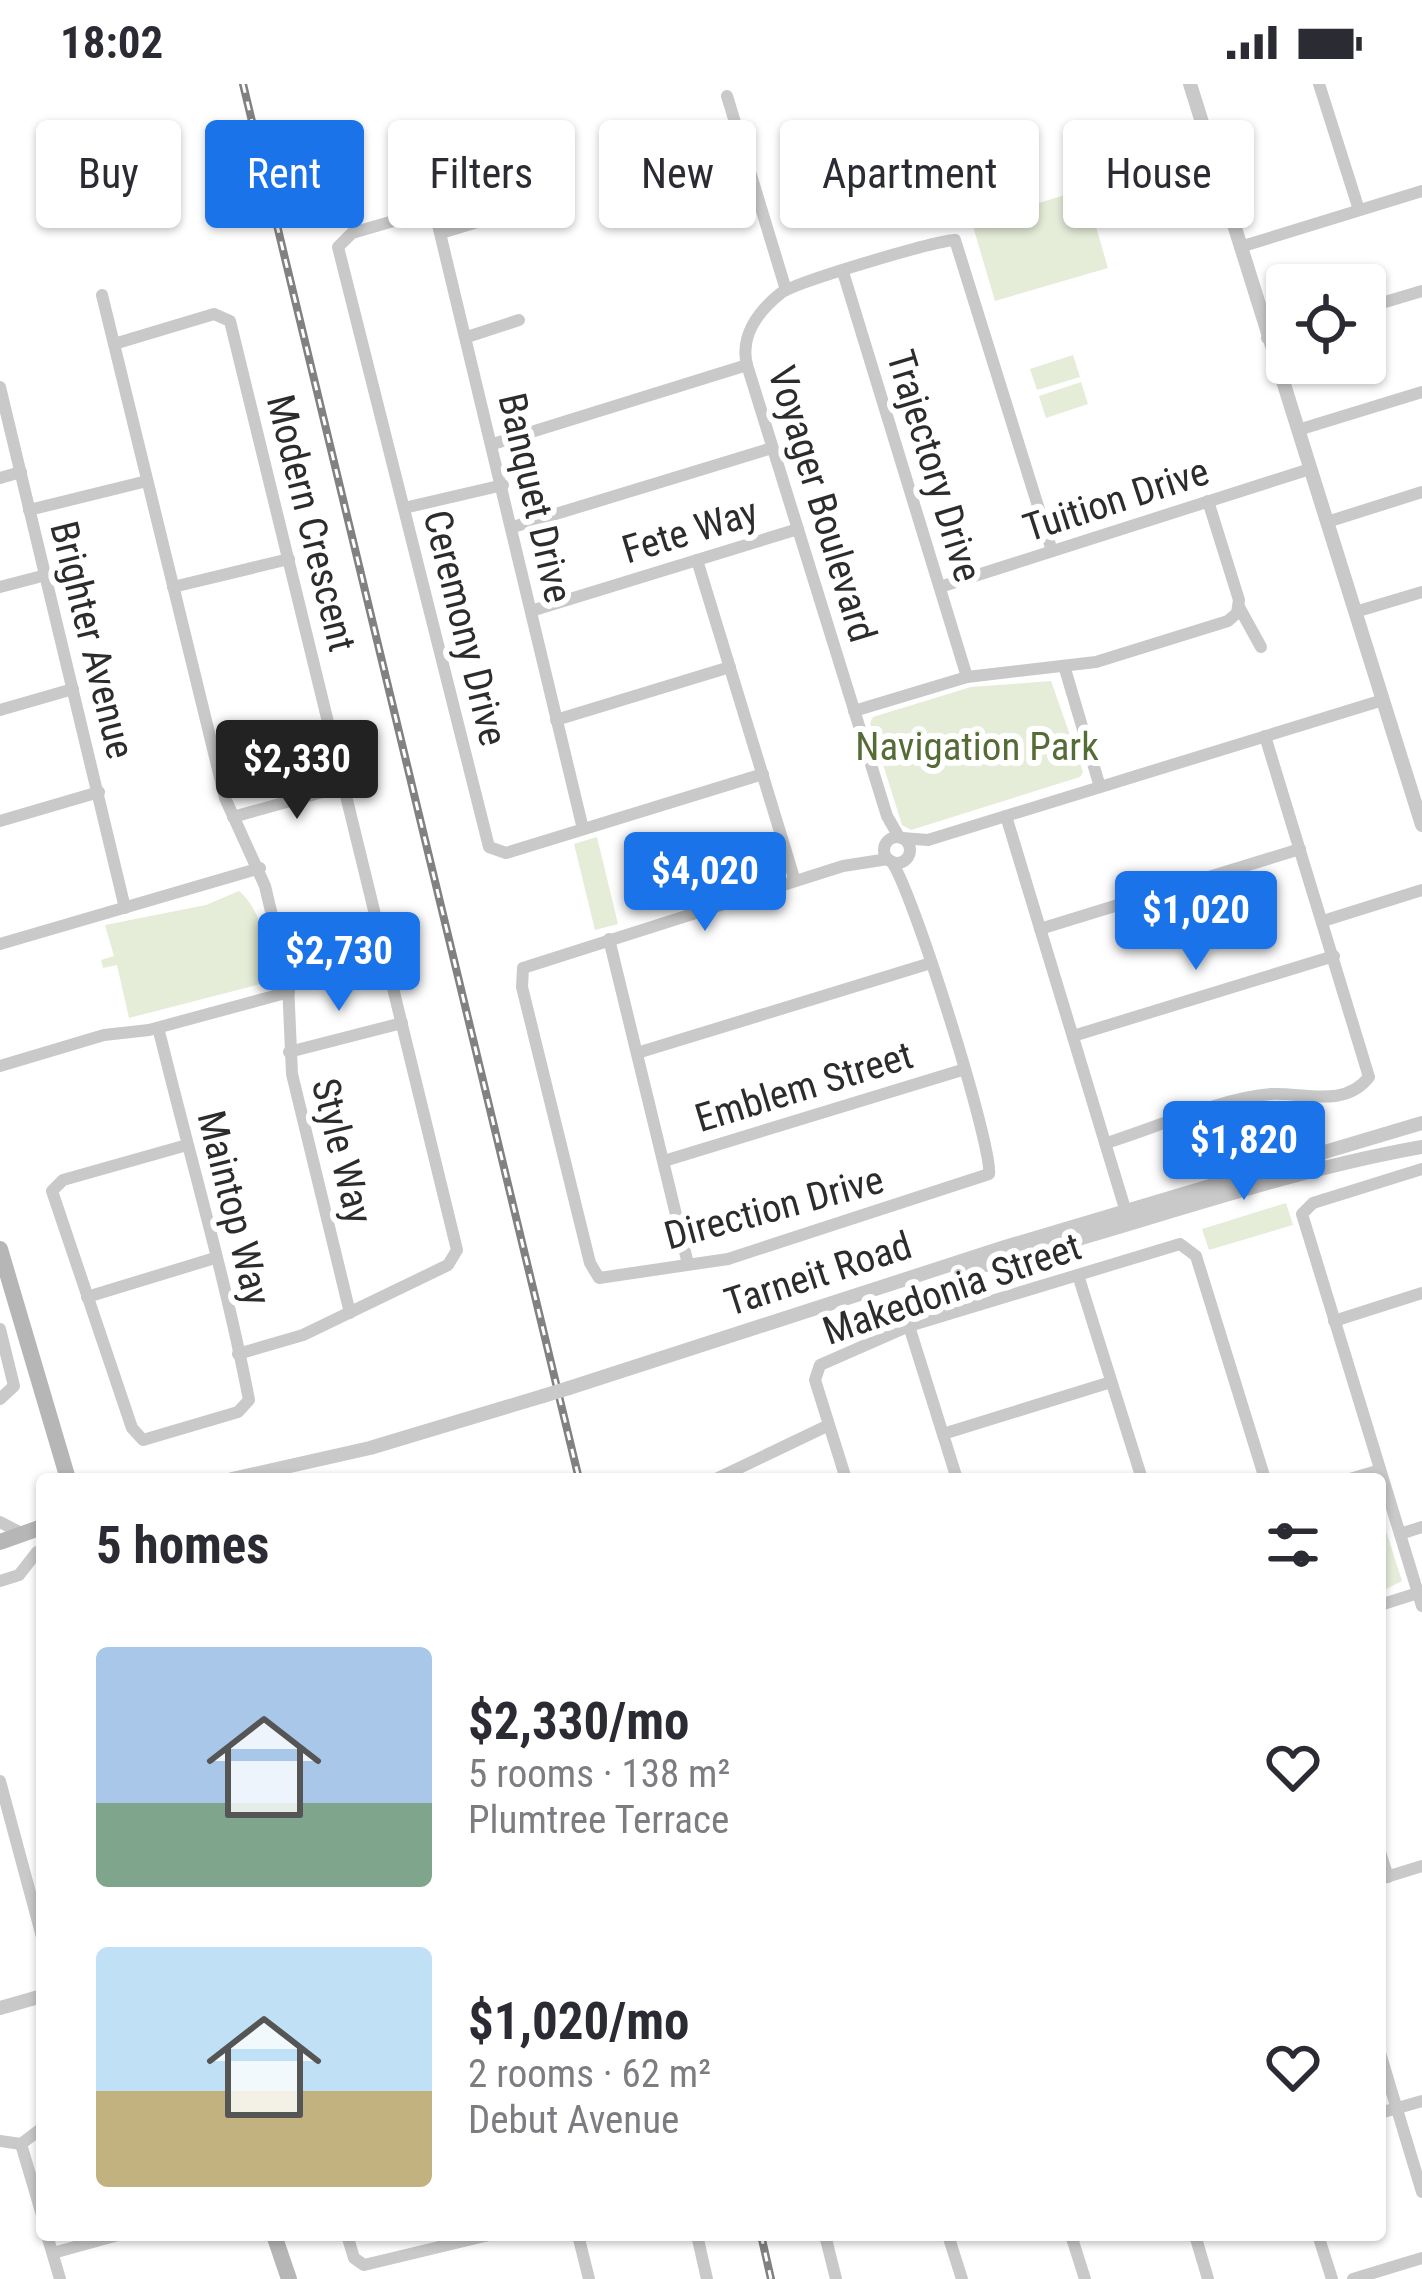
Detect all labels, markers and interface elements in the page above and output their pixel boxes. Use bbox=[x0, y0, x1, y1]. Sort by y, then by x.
text: 18:02 bbox=[60, 16, 163, 69]
chip: Buy bbox=[36, 120, 181, 228]
chip: Rent bbox=[205, 120, 364, 228]
chip: Filters bbox=[388, 120, 575, 228]
chip: New bbox=[599, 120, 756, 228]
chip: Apartment bbox=[780, 120, 1039, 228]
chip: House bbox=[1063, 120, 1254, 228]
map controls bbox=[1266, 264, 1386, 384]
button: locate bbox=[1266, 264, 1386, 384]
street label: Trajectory Drive bbox=[877, 345, 991, 587]
street label: Voyager Boulevard bbox=[758, 361, 886, 647]
street label: Banquet Drive bbox=[489, 389, 581, 607]
street label: Modern Crescent bbox=[257, 390, 365, 656]
street label: Tuition Drive bbox=[1018, 448, 1214, 552]
street label: Fete Way bbox=[617, 489, 763, 573]
street label: Ceremony Drive bbox=[414, 506, 516, 750]
street label: Brighter Avenue bbox=[40, 516, 144, 764]
pin: $2,330 bbox=[199, 720, 395, 822]
park label: Navigation Park bbox=[855, 724, 1099, 770]
text: $2,330 bbox=[243, 736, 351, 782]
pin: $4,020 bbox=[607, 832, 803, 934]
text: $4,020 bbox=[651, 848, 759, 894]
pin: $1,020 bbox=[1098, 871, 1294, 973]
text: $1,020 bbox=[1142, 887, 1250, 933]
pin: $2,730 bbox=[241, 912, 437, 1014]
text: $2,730 bbox=[285, 928, 393, 974]
street label: Emblem Street bbox=[690, 1032, 918, 1142]
street label: Style Way bbox=[302, 1074, 382, 1228]
pin: $1,820 bbox=[1146, 1101, 1342, 1203]
street label: Maintop Way bbox=[188, 1106, 280, 1310]
text: $1,820 bbox=[1190, 1117, 1298, 1163]
street label: Direction Drive bbox=[660, 1157, 888, 1259]
street label: Tarneit Road bbox=[719, 1222, 917, 1326]
street label: Makedonia Street bbox=[817, 1223, 1087, 1355]
icon: filters bbox=[1260, 1512, 1326, 1578]
text: 5 homes bbox=[96, 1516, 269, 1575]
text: $2,330/mo bbox=[468, 1692, 689, 1751]
icon: home bbox=[192, 1695, 336, 1839]
icon: heart bbox=[1260, 1734, 1326, 1800]
text: 5 rooms · 138 m² bbox=[468, 1751, 730, 1797]
text: Plumtree Terrace bbox=[468, 1797, 729, 1843]
text: $1,020/mo bbox=[468, 1992, 689, 2051]
icon: home bbox=[192, 1995, 336, 2139]
icon: heart bbox=[1260, 2034, 1326, 2100]
text: 2 rooms · 62 m² bbox=[468, 2051, 711, 2097]
text: Debut Avenue bbox=[468, 2097, 679, 2143]

